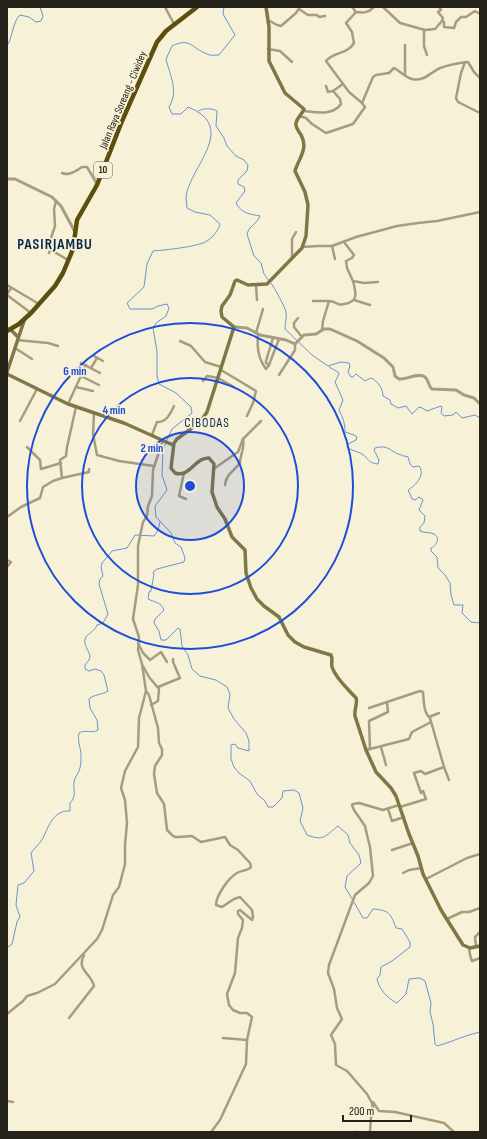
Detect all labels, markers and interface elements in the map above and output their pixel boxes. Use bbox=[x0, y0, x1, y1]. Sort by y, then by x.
street label: Jalan Raya Soreang - Ciwidey bbox=[96, 49, 150, 152]
road number: 10 bbox=[94, 162, 112, 178]
district label: PASIRJAMBU bbox=[17, 235, 93, 254]
text: 6 min bbox=[63, 364, 87, 379]
text: 4 min bbox=[102, 403, 126, 418]
district label: CIBODAS bbox=[184, 415, 230, 431]
text: 2 min bbox=[141, 441, 163, 456]
centre of rings bbox=[183, 479, 197, 493]
scale bar bbox=[343, 1097, 411, 1123]
text: 200 m bbox=[349, 1104, 375, 1119]

